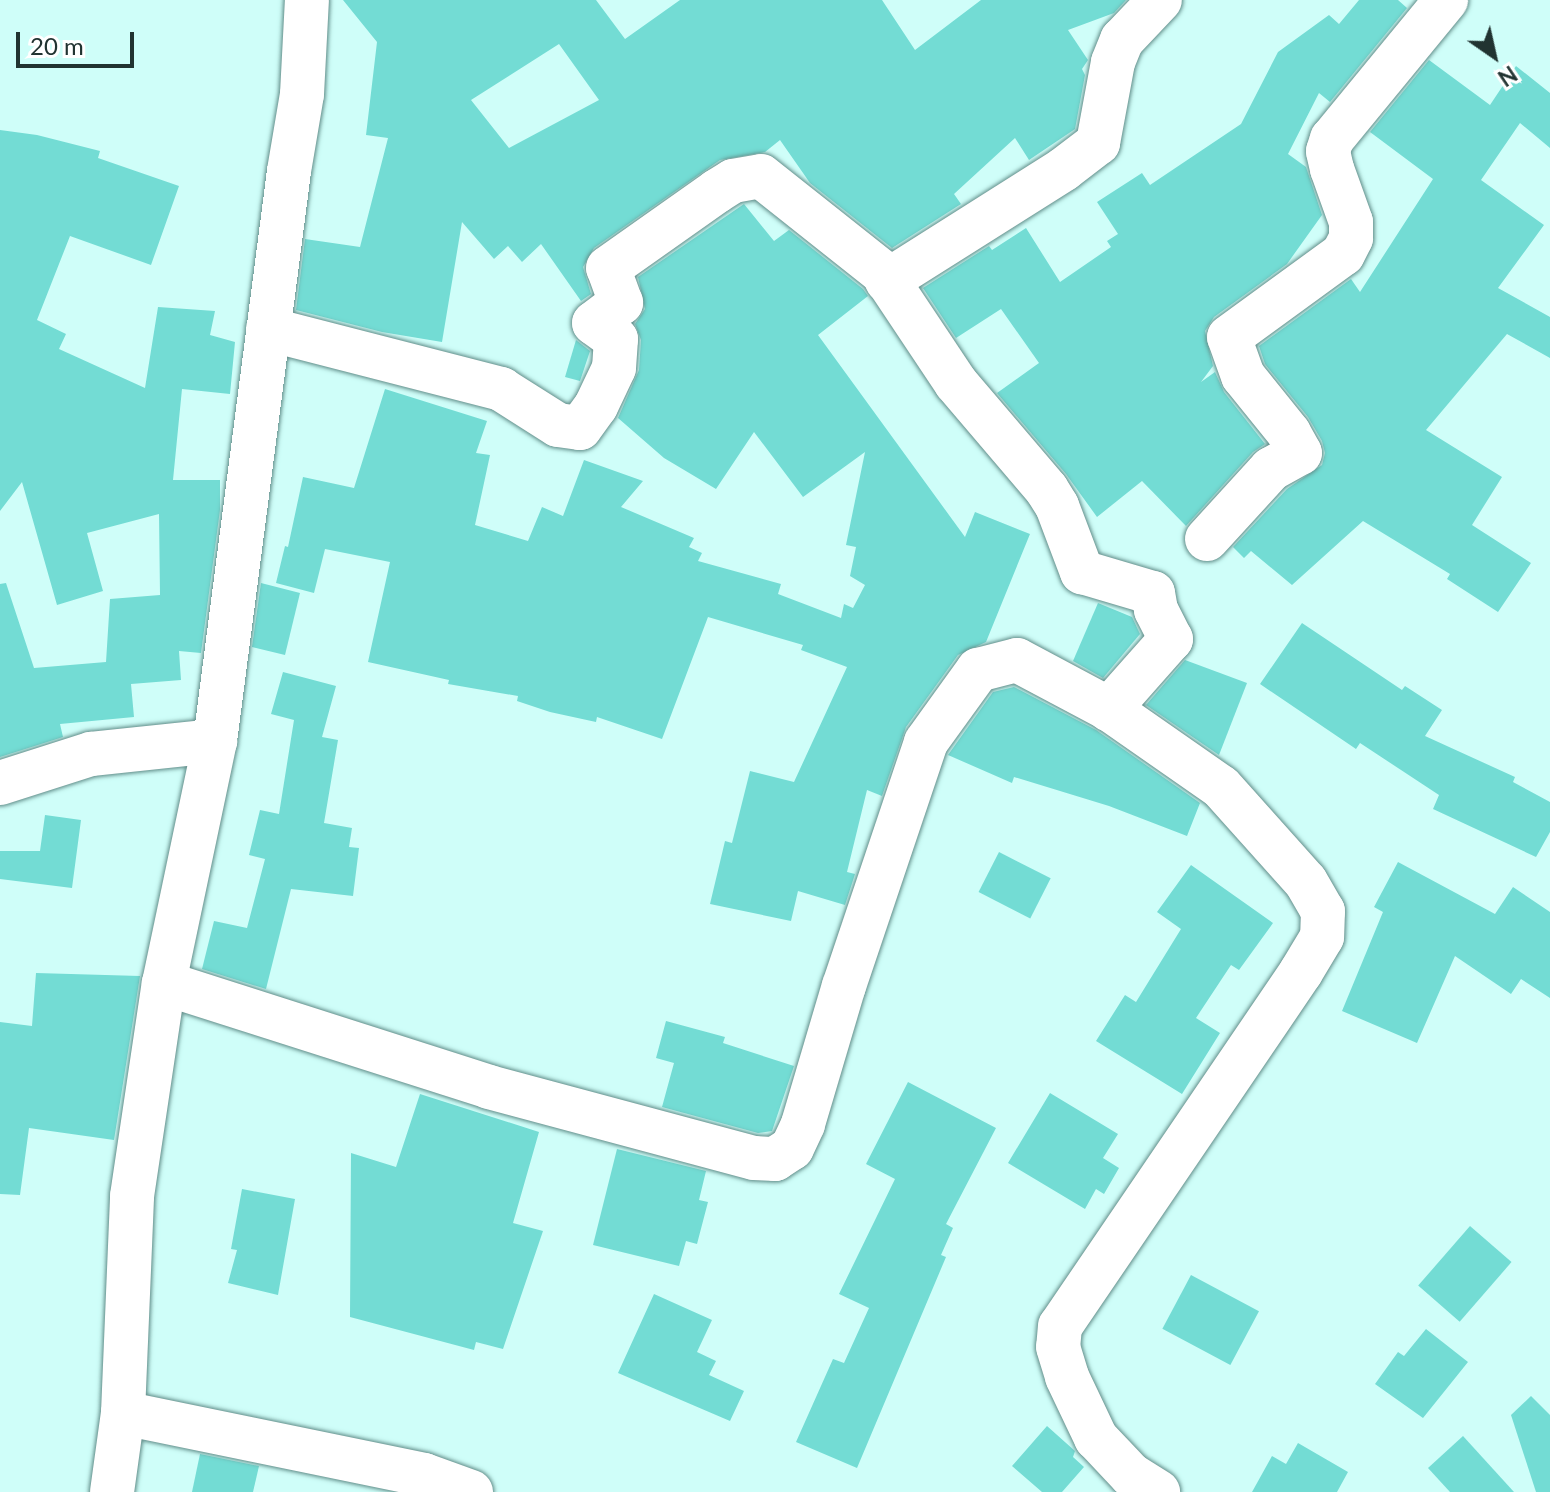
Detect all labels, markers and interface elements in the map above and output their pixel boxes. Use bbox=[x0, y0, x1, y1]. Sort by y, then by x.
scale bar bbox=[20, 16, 138, 66]
north arrow bbox=[1454, 16, 1534, 96]
text: 20 m bbox=[30, 31, 84, 60]
text: N bbox=[1493, 60, 1522, 92]

